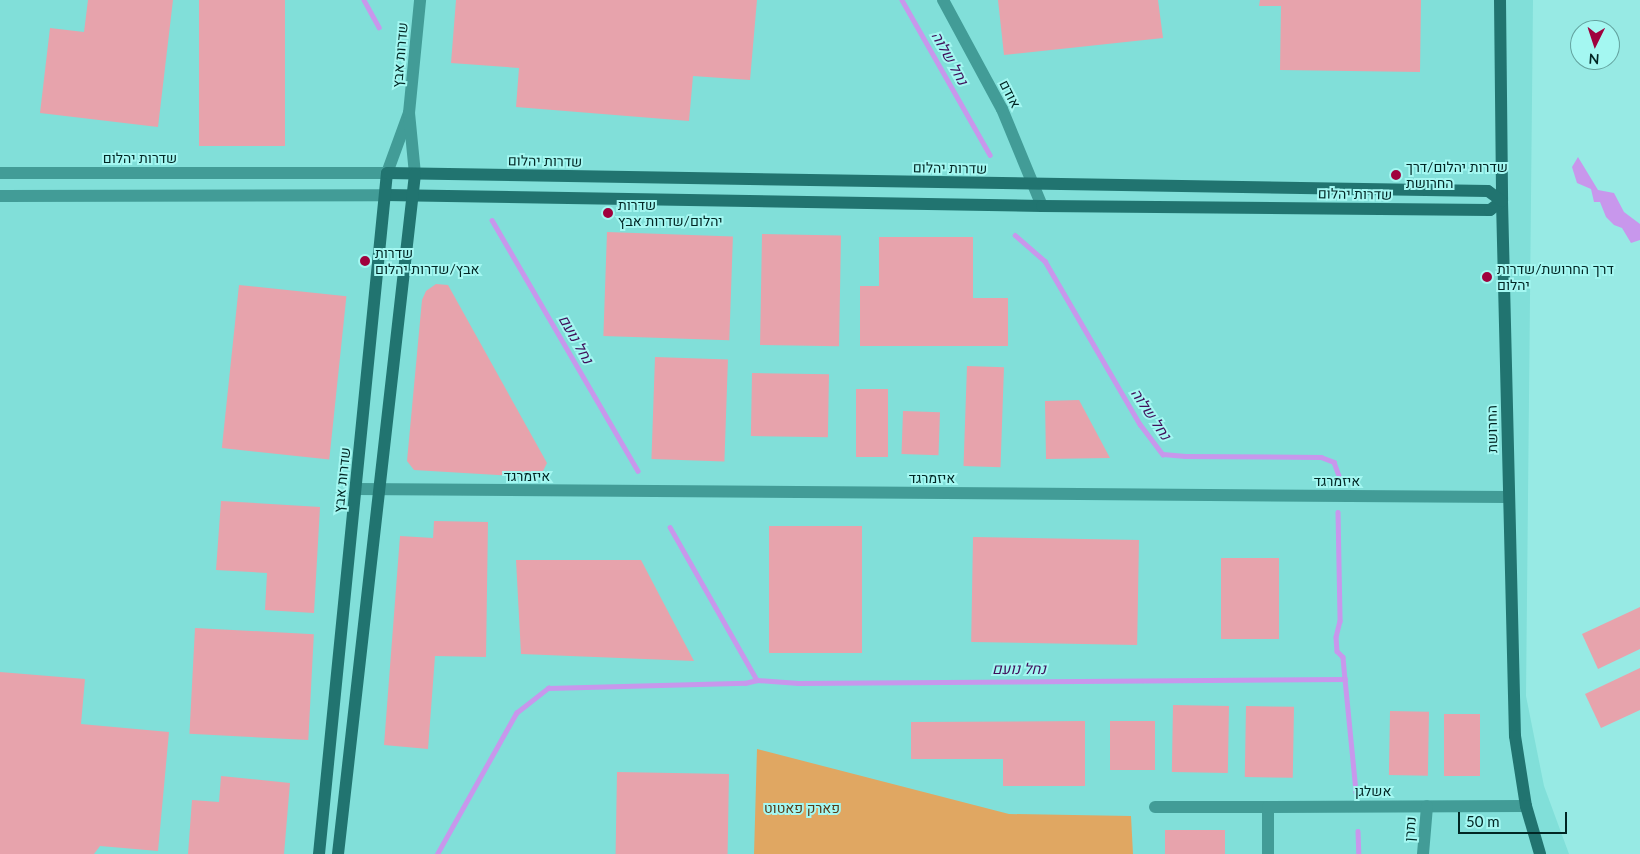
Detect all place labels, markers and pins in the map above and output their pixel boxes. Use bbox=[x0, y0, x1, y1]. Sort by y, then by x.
place label: שדרות יהלום/דרך החרושת bbox=[1406, 159, 1508, 192]
marker: שדרות יהלום/דרך החרושת bbox=[1390, 169, 1402, 181]
place label: שדרות יהלום/שדרות אבץ bbox=[618, 197, 723, 230]
marker: שדרות יהלום/שדרות אבץ bbox=[602, 207, 614, 219]
place label: שדרות אבץ/שדרות יהלום bbox=[375, 245, 480, 278]
marker: שדרות אבץ/שדרות יהלום bbox=[359, 255, 371, 267]
place label: דרך החרושת/שדרות יהלום bbox=[1497, 261, 1614, 294]
marker: דרך החרושת/שדרות יהלום bbox=[1481, 271, 1493, 283]

